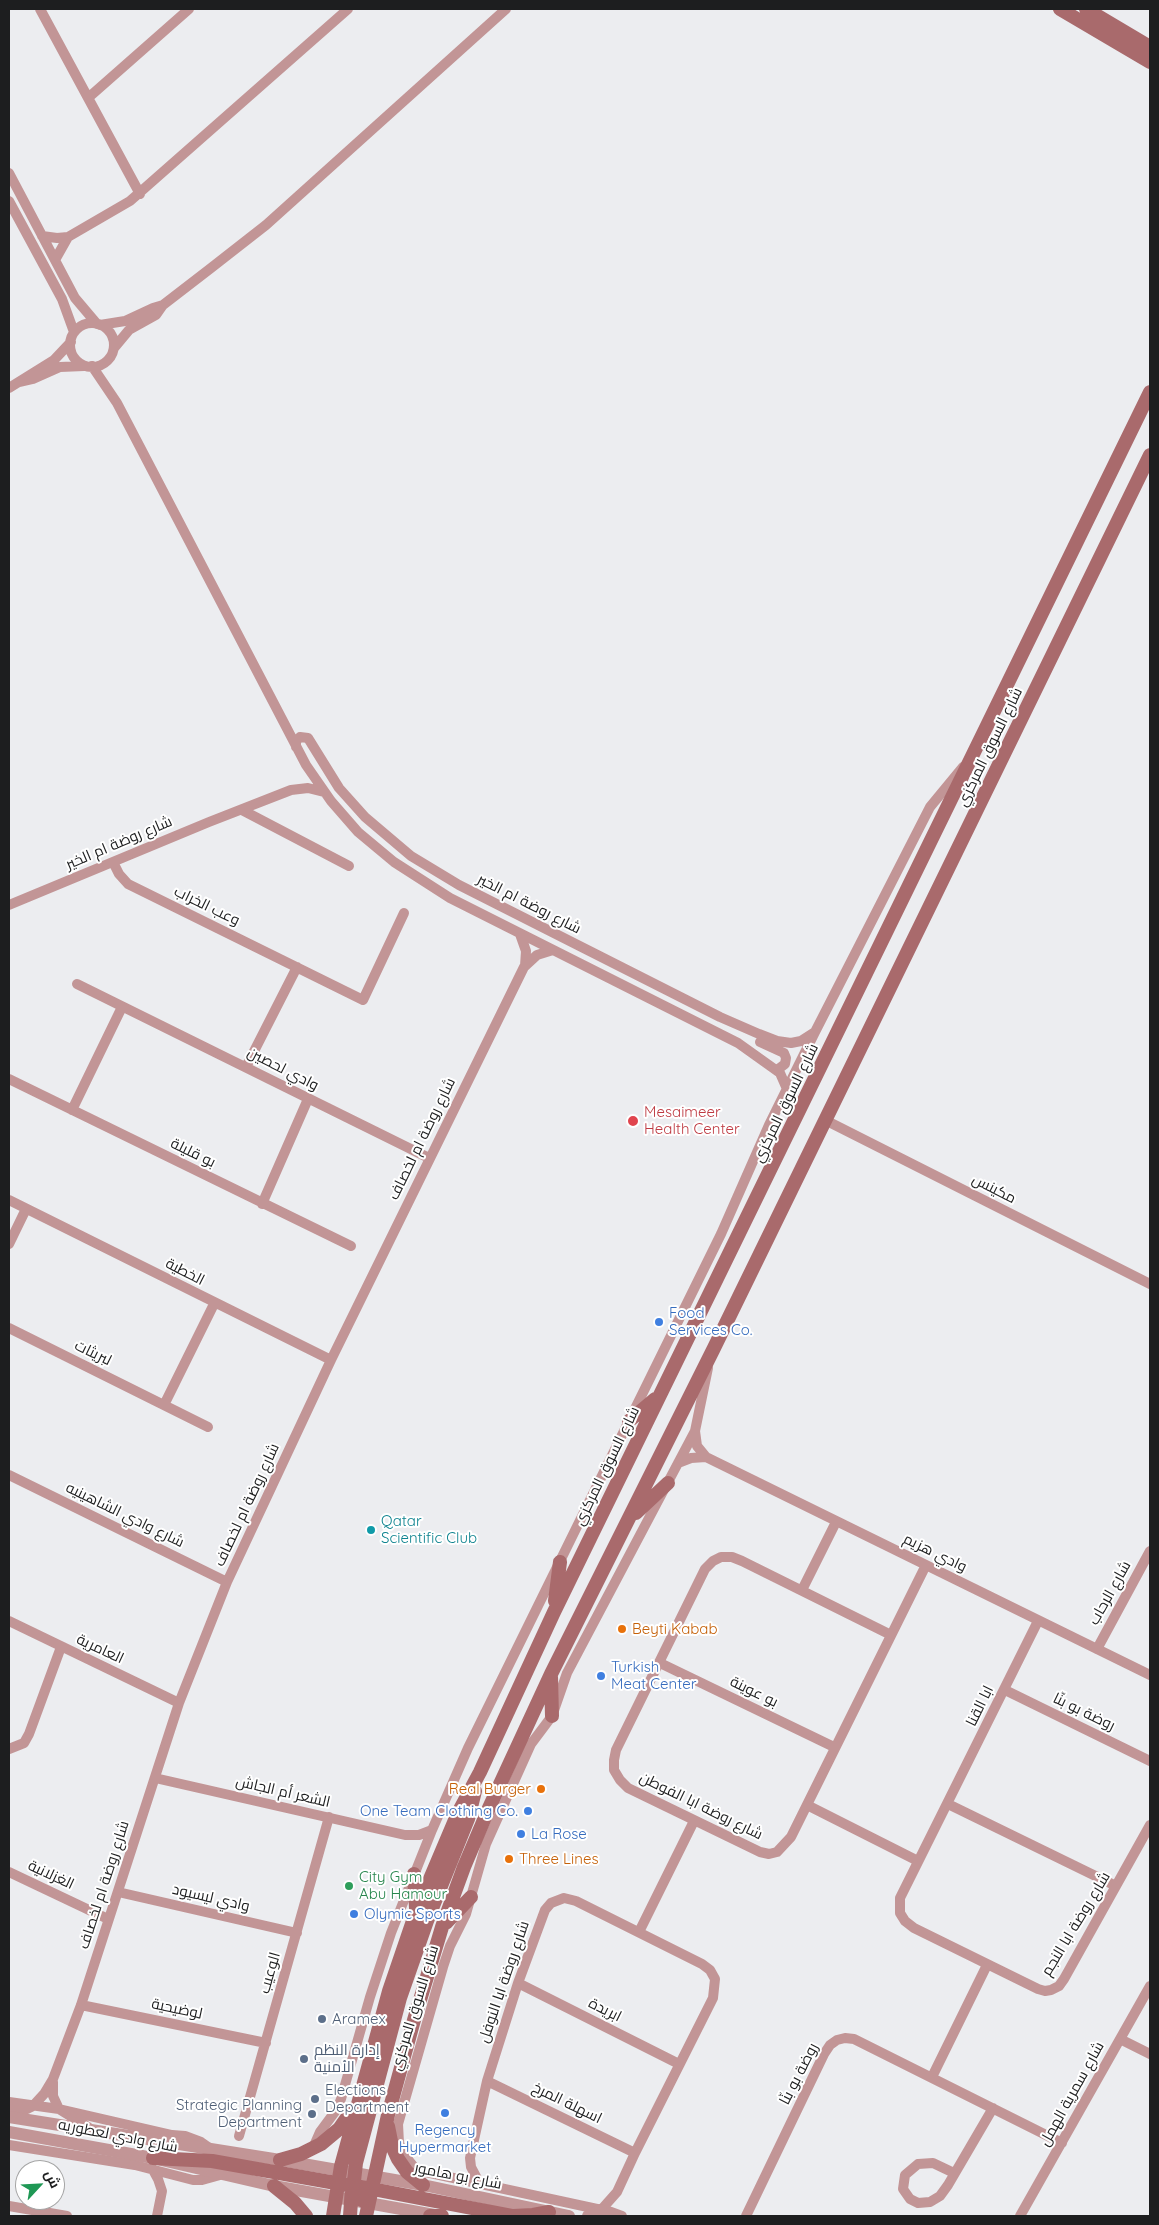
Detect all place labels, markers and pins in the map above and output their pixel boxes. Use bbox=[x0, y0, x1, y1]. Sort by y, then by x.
place label: Mesaimeer Health Center bbox=[644, 1103, 740, 1138]
marker: Mesaimeer Health Center bbox=[626, 1114, 640, 1128]
place label: Food Services Co. bbox=[669, 1304, 753, 1339]
marker: Food Services Co. bbox=[653, 1316, 665, 1328]
place label: Qatar Scientific Club bbox=[381, 1512, 477, 1547]
marker: Qatar Scientific Club bbox=[365, 1524, 377, 1536]
place label: Beyti Kabab bbox=[632, 1620, 718, 1638]
marker: Beyti Kabab bbox=[616, 1623, 628, 1635]
place label: Turkish Meat Center bbox=[611, 1658, 696, 1693]
marker: Turkish Meat Center bbox=[595, 1670, 607, 1682]
place label: Real Burger bbox=[449, 1780, 531, 1798]
marker: Real Burger bbox=[535, 1783, 547, 1795]
place label: One Team Clothing Co. bbox=[360, 1802, 518, 1820]
marker: One Team Clothing Co. bbox=[522, 1805, 534, 1817]
place label: La Rose bbox=[531, 1825, 587, 1843]
marker: La Rose bbox=[515, 1828, 527, 1840]
place label: Three Lines bbox=[519, 1850, 598, 1868]
marker: Three Lines bbox=[503, 1853, 515, 1865]
place label: City Gym Abu Hamour bbox=[359, 1868, 447, 1903]
marker: City Gym Abu Hamour bbox=[343, 1880, 355, 1892]
place label: Olymic Sports bbox=[364, 1905, 461, 1923]
marker: Olymic Sports bbox=[348, 1908, 360, 1920]
place label: Aramex bbox=[332, 2010, 386, 2028]
marker: Aramex bbox=[316, 2013, 328, 2025]
place label: إدارة النظم الأمنية bbox=[314, 2041, 380, 2076]
marker: إدارة النظم الأمنية bbox=[298, 2053, 310, 2065]
place label: Elections Department bbox=[325, 2081, 409, 2116]
marker: Elections Department bbox=[309, 2093, 321, 2105]
place label: Strategic Planning Department bbox=[176, 2096, 302, 2131]
marker: Regency Hypermarket bbox=[439, 2107, 451, 2119]
marker: Strategic Planning Department bbox=[306, 2108, 318, 2120]
place label: Regency Hypermarket bbox=[399, 2121, 491, 2156]

